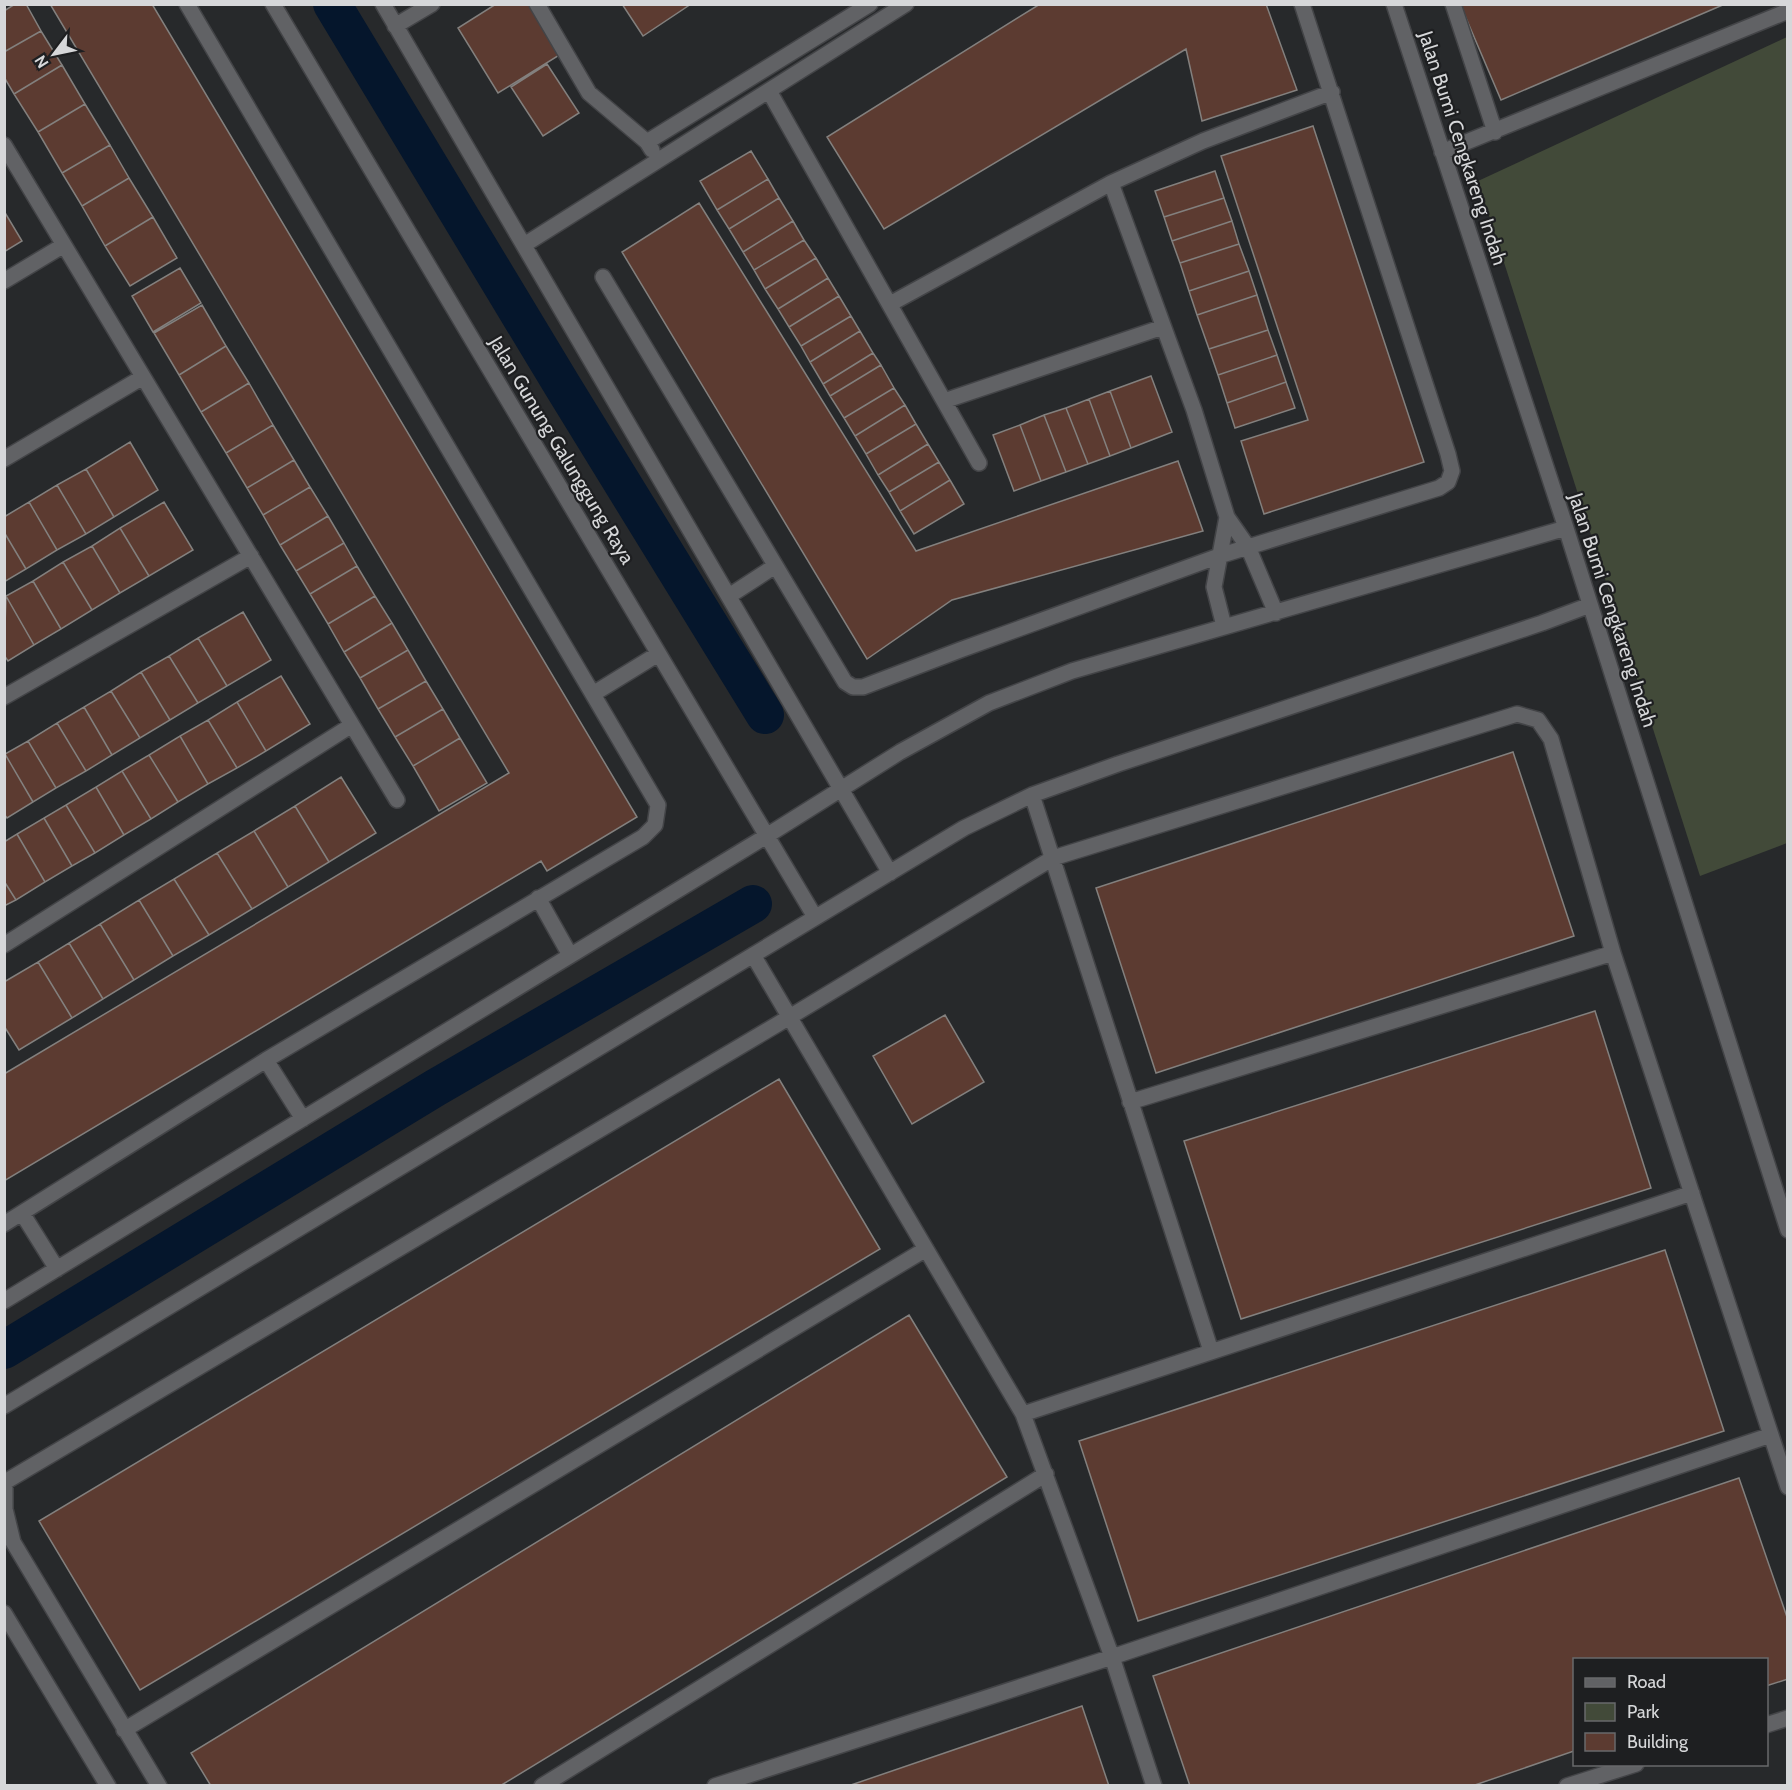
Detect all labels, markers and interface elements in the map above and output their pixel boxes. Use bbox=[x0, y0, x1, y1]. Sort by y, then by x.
north arrow bbox=[24, 24, 84, 84]
street label: Jalan Bumi Cengkareng Indah bbox=[1413, 27, 1512, 268]
text: N bbox=[31, 52, 53, 72]
street label: Jalan Gunung Galunggung Raya bbox=[484, 331, 640, 569]
street label: Jalan Bumi Cengkareng Indah bbox=[1563, 489, 1662, 730]
legend bbox=[1573, 1658, 1768, 1766]
text: Road bbox=[1627, 1671, 1666, 1693]
text: Park bbox=[1627, 1701, 1660, 1723]
text: Building bbox=[1627, 1731, 1689, 1753]

